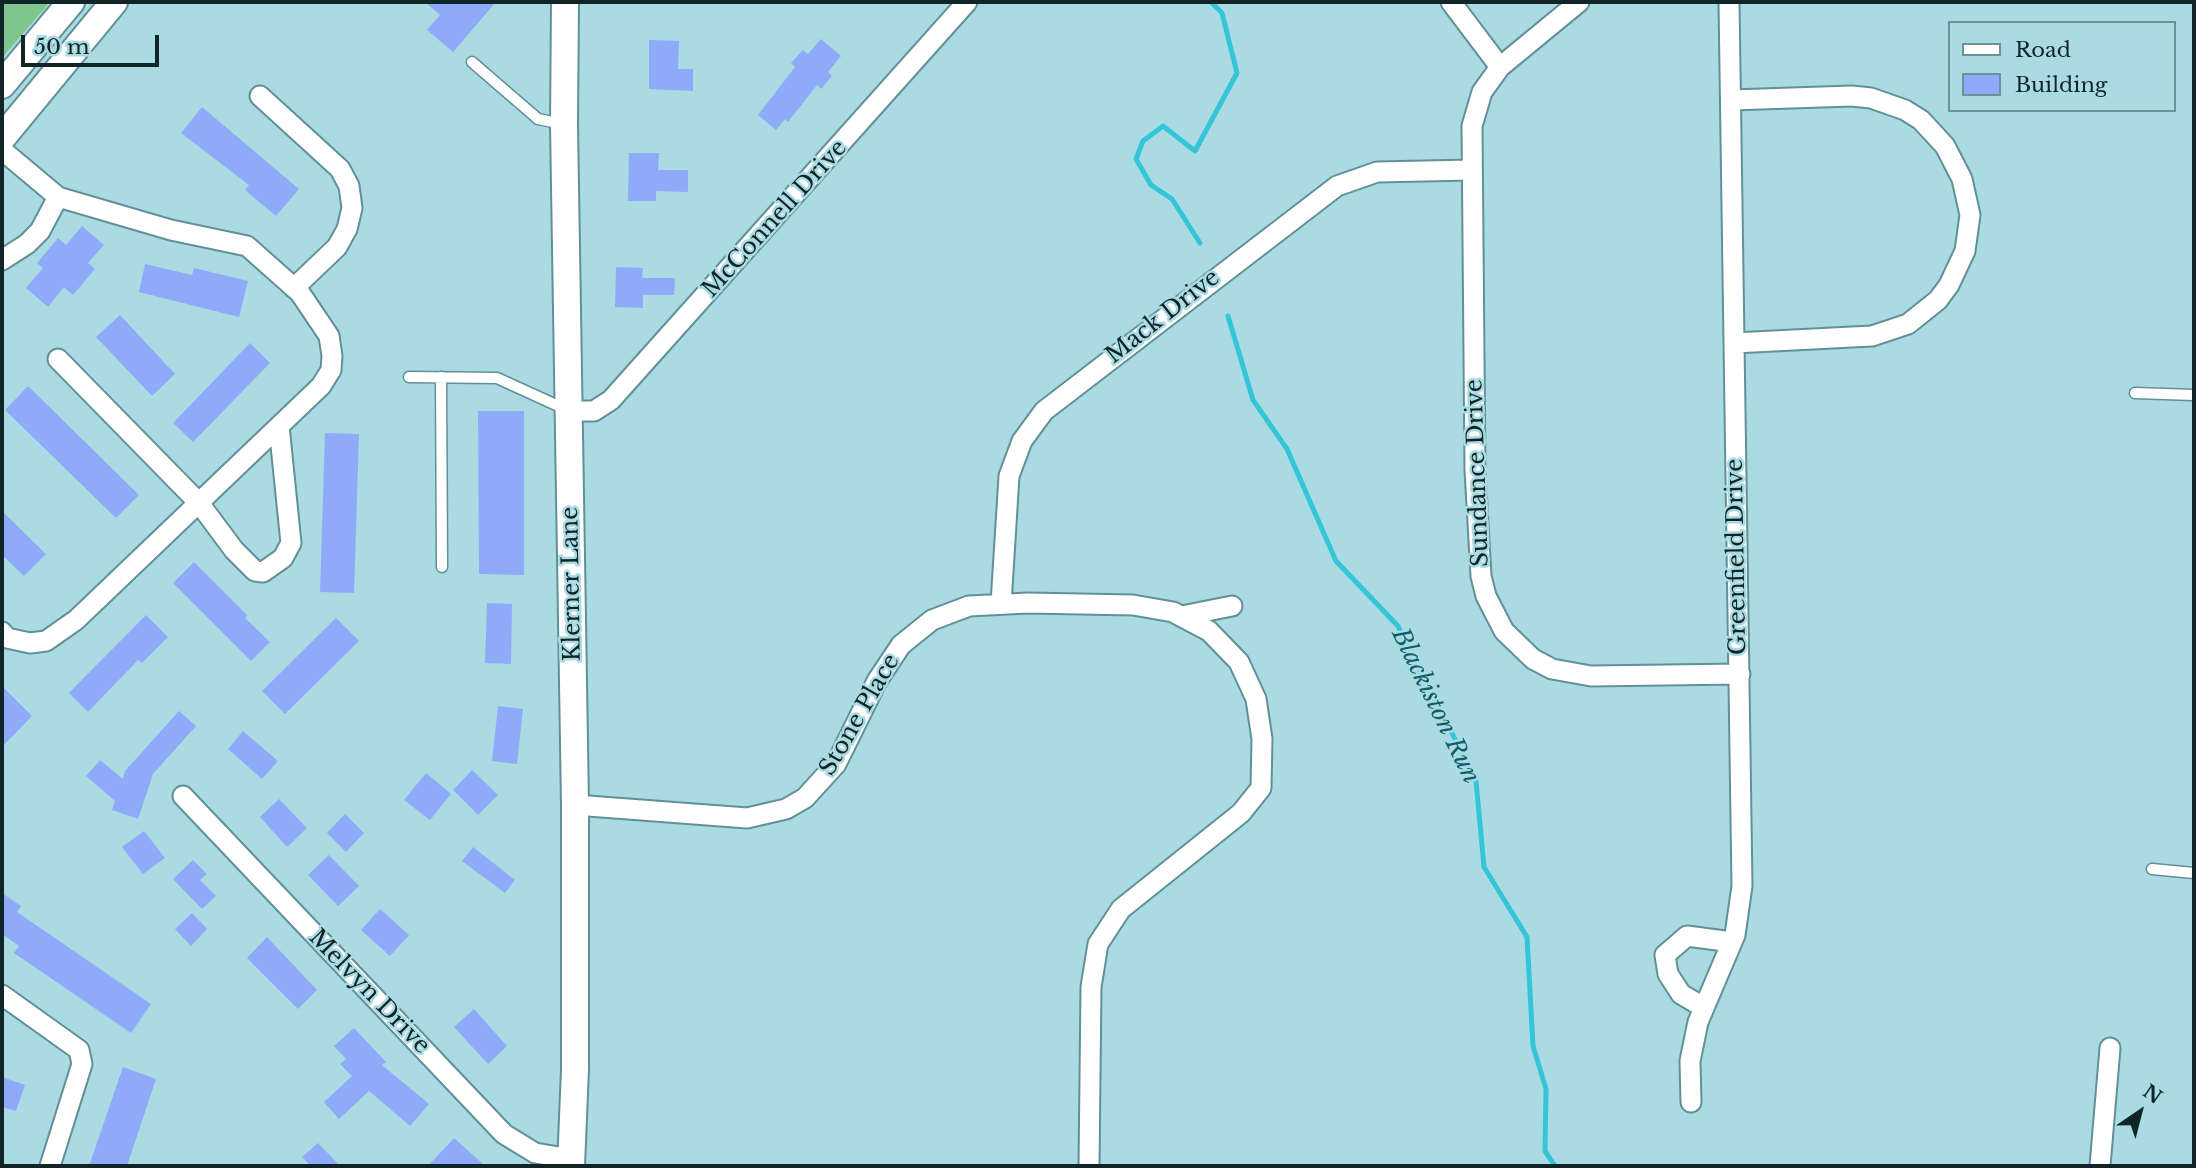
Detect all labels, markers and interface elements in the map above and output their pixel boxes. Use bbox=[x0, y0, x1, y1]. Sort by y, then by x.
scale bar bbox=[24, 21, 163, 65]
legend bbox=[1948, 21, 2175, 112]
text: 50 m bbox=[34, 34, 89, 60]
text: Road bbox=[2015, 37, 2071, 63]
text: Building bbox=[2015, 72, 2107, 98]
street label: McConnell Drive bbox=[697, 135, 853, 303]
street label: Mack Drive bbox=[1101, 264, 1225, 370]
street label: Sundance Drive bbox=[1461, 379, 1495, 567]
street label: Greenfield Drive bbox=[1721, 459, 1753, 655]
street label: Klerner Lane bbox=[557, 506, 587, 662]
water label: Blackiston Run bbox=[1385, 624, 1485, 788]
street label: Stone Place bbox=[814, 649, 906, 781]
street label: Melvyn Drive bbox=[303, 924, 435, 1060]
north arrow bbox=[2105, 1077, 2175, 1147]
text: N bbox=[2138, 1080, 2166, 1109]

